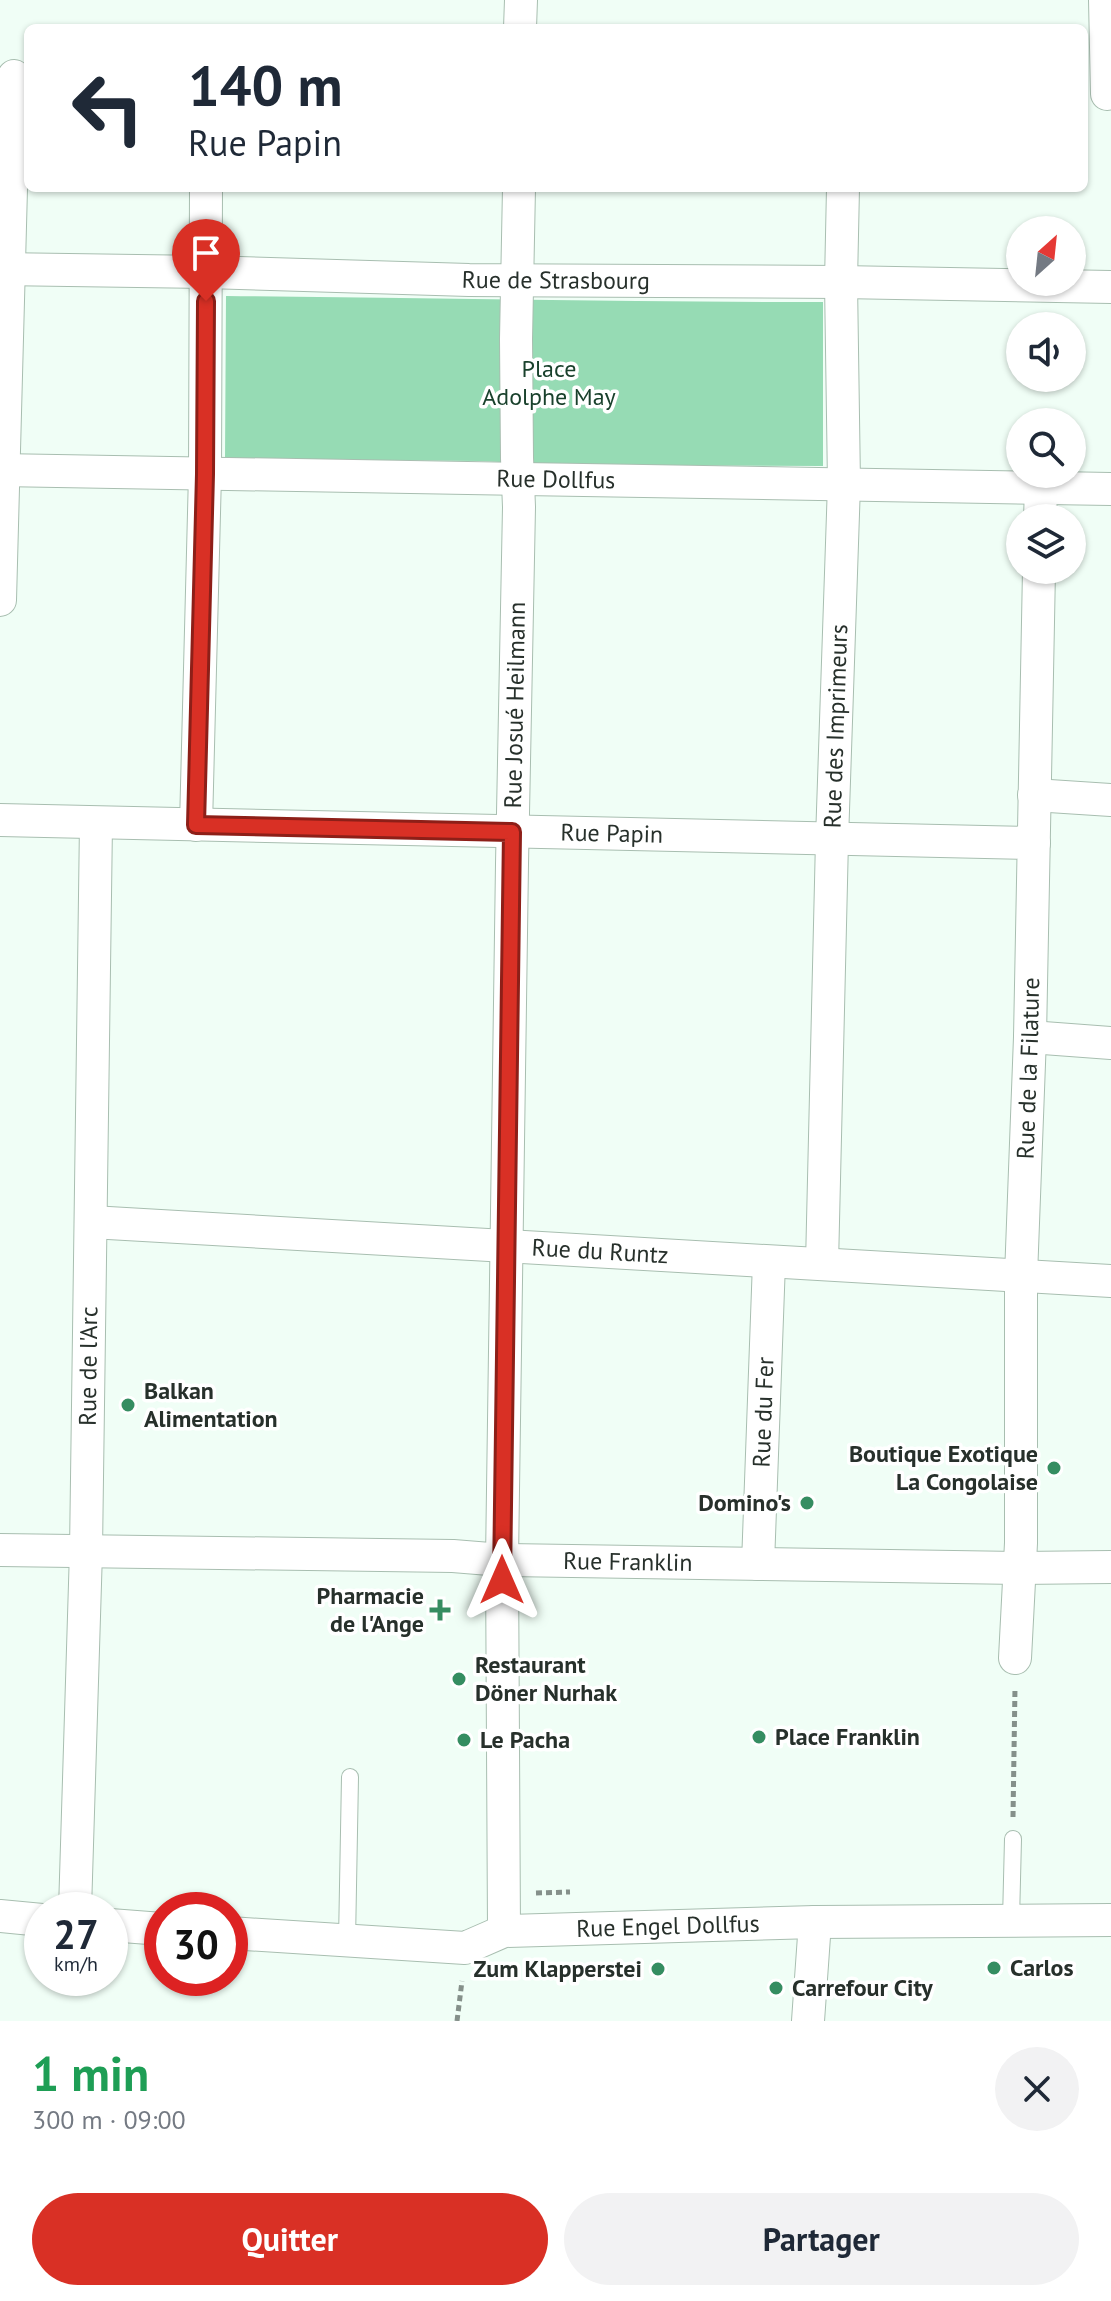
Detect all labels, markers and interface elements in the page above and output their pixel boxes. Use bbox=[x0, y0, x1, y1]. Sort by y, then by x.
text: 140 m bbox=[188, 49, 343, 121]
icon: left bbox=[56, 56, 160, 160]
text: Rue Papin bbox=[188, 119, 342, 166]
north arrow bbox=[1006, 216, 1086, 296]
map controls bbox=[1006, 216, 1086, 584]
pin bbox=[172, 219, 240, 301]
icon: arrive bbox=[184, 231, 228, 275]
street label: Rue de Strasbourg bbox=[461, 264, 650, 296]
button: sound bbox=[1006, 312, 1086, 392]
park label: Place Adolphe May bbox=[482, 353, 616, 412]
button: search bbox=[1006, 408, 1086, 488]
street label: Rue Dollfus bbox=[496, 462, 616, 496]
button: layers bbox=[1006, 504, 1086, 584]
street label: Rue Josué Heilmann bbox=[497, 602, 532, 809]
street label: Rue des Imprimeurs bbox=[816, 624, 854, 829]
street label: Rue Papin bbox=[560, 816, 664, 850]
street label: Rue de la Filature bbox=[1009, 977, 1046, 1160]
street label: Rue du Runtz bbox=[531, 1232, 669, 1270]
street label: Rue de l'Arc bbox=[72, 1306, 104, 1426]
street label: Rue du Fer bbox=[746, 1356, 781, 1468]
place label: Balkan Alimentation bbox=[144, 1375, 278, 1434]
marker: Balkan Alimentation bbox=[119, 1396, 137, 1414]
place label: Boutique Exotique La Congolaise bbox=[849, 1438, 1038, 1497]
marker: Boutique Exotique La Congolaise bbox=[1045, 1459, 1063, 1477]
place label: Domino's bbox=[698, 1487, 791, 1518]
marker: Domino's bbox=[798, 1494, 816, 1512]
position arrow bbox=[460, 1538, 544, 1622]
street label: Rue Franklin bbox=[563, 1545, 693, 1578]
place label: Pharmacie de l'Ange bbox=[317, 1580, 424, 1639]
marker: Pharmacie de l'Ange bbox=[431, 1601, 449, 1619]
place label: Restaurant Döner Nurhak bbox=[475, 1649, 617, 1708]
marker: Restaurant Döner Nurhak bbox=[450, 1670, 468, 1688]
place label: Place Franklin bbox=[775, 1721, 920, 1752]
place label: Le Pacha bbox=[480, 1724, 570, 1755]
marker: Place Franklin bbox=[750, 1728, 768, 1746]
marker: Le Pacha bbox=[455, 1731, 473, 1749]
speed limit sign: 30 bbox=[144, 1892, 248, 1996]
text: 27 bbox=[53, 1908, 99, 1960]
street label: Rue Engel Dollfus bbox=[576, 1908, 760, 1944]
text: km/h bbox=[54, 1951, 98, 1977]
place label: Carlos bbox=[1010, 1952, 1074, 1983]
place label: Zum Klapperstei bbox=[474, 1953, 642, 1984]
marker: Carlos bbox=[985, 1959, 1003, 1977]
marker: Zum Klapperstei bbox=[649, 1960, 667, 1978]
place label: Carrefour City bbox=[792, 1972, 933, 2003]
marker: Carrefour City bbox=[767, 1979, 785, 1997]
text: 1 min bbox=[32, 2042, 149, 2104]
button: close bbox=[995, 2047, 1079, 2131]
text: 300 m · 09:00 bbox=[32, 2103, 186, 2136]
button: Quitter bbox=[32, 2193, 548, 2285]
button: Partager bbox=[564, 2193, 1079, 2285]

